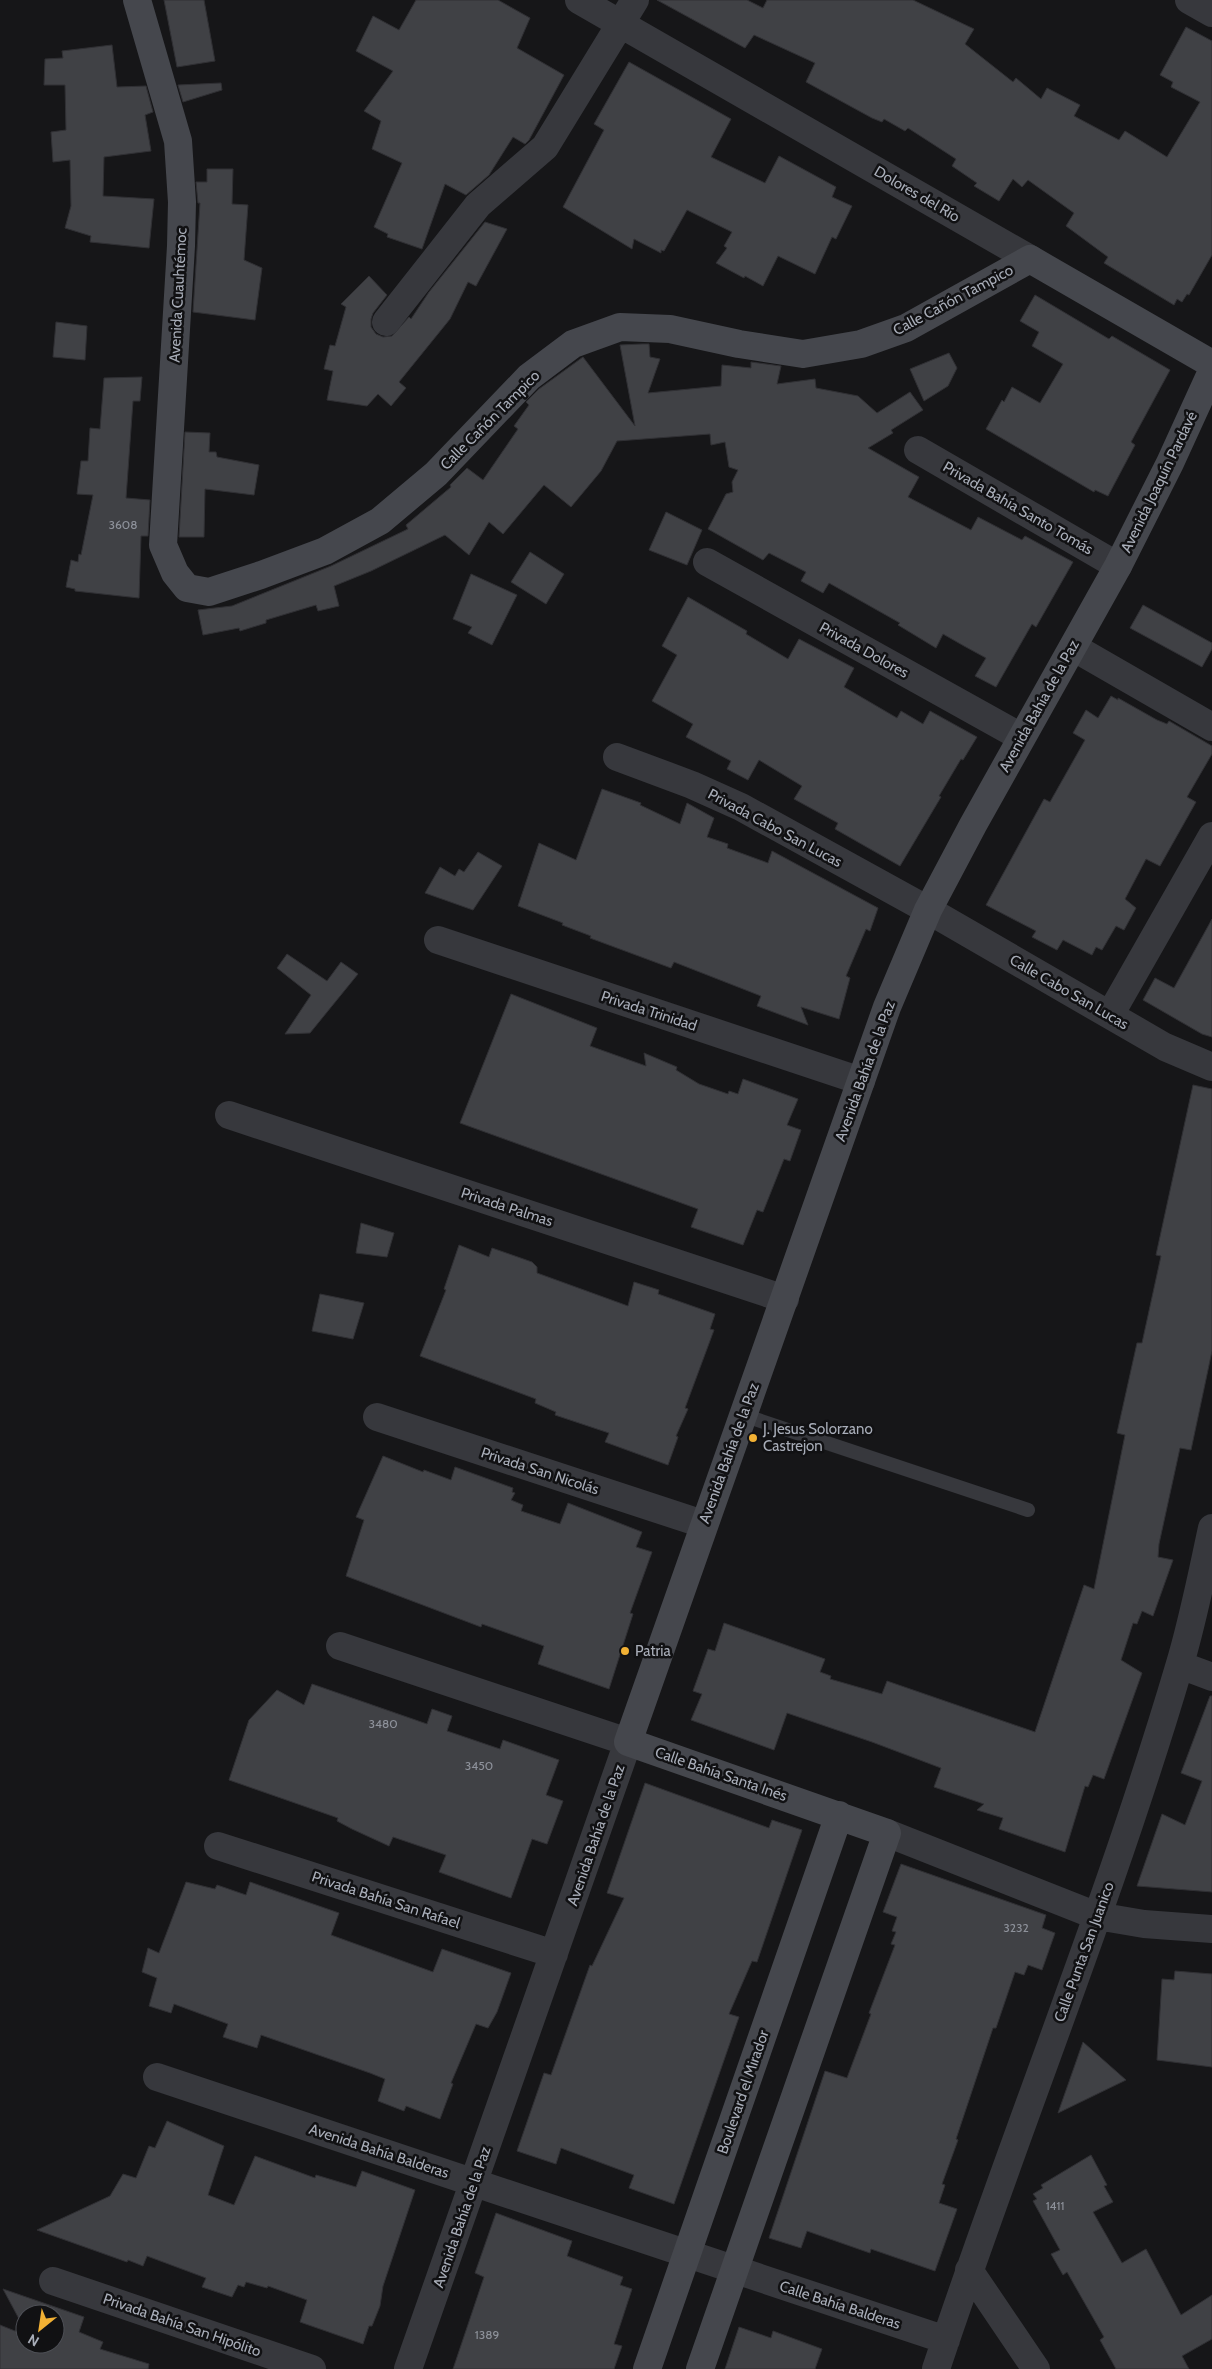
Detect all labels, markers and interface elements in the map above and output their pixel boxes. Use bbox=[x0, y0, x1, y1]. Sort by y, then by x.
street label: Dolores del Río bbox=[871, 162, 963, 226]
street label: Avenida Cuauhtémoc bbox=[165, 227, 191, 363]
street label: Calle Cañón Tampico bbox=[890, 261, 1016, 339]
street label: Calle Cañón Tampico bbox=[437, 367, 543, 473]
street label: Avenida Joaquín Pardavé bbox=[1117, 408, 1201, 555]
street label: Privada Bahía Santo Tomás bbox=[940, 458, 1096, 558]
house number: 3608 bbox=[109, 517, 137, 532]
street label: Privada Dolores bbox=[816, 618, 912, 682]
street label: Avenida Bahía de la Paz bbox=[995, 637, 1083, 775]
street label: Privada Cabo San Lucas bbox=[705, 785, 845, 871]
street label: Calle Cabo San Lucas bbox=[1006, 951, 1132, 1033]
street label: Privada Trinidad bbox=[599, 987, 699, 1035]
street label: Avenida Bahía de la Paz bbox=[831, 998, 899, 1144]
street label: Privada Palmas bbox=[459, 1184, 555, 1230]
street label: Avenida Bahía de la Paz bbox=[695, 1380, 763, 1526]
place label: J. Jesus Solorzano Castrejon bbox=[762, 1420, 873, 1455]
marker: J. Jesus Solorzano Castrejon bbox=[747, 1432, 759, 1444]
street label: Privada San Nicolás bbox=[479, 1443, 601, 1499]
place label: Patria bbox=[635, 1642, 671, 1660]
marker: Patria bbox=[619, 1645, 631, 1657]
house number: 3480 bbox=[368, 1716, 398, 1731]
street label: Calle Bahía Santa Inés bbox=[653, 1743, 789, 1805]
house number: 3450 bbox=[465, 1758, 493, 1773]
street label: Avenida Bahía de la Paz bbox=[563, 1762, 629, 1908]
street label: Privada Bahía San Rafael bbox=[310, 1868, 463, 1933]
street label: Calle Punta San Juanico bbox=[1050, 1880, 1118, 2024]
house number: 3232 bbox=[1003, 1920, 1029, 1935]
street label: Boulevard el Mirador bbox=[713, 2027, 773, 2156]
street label: Avenida Bahía Balderas bbox=[307, 2120, 451, 2182]
street label: Avenida Bahía de la Paz bbox=[429, 2144, 495, 2290]
house number: 1411 bbox=[1046, 2198, 1064, 2213]
street label: Calle Bahía Balderas bbox=[777, 2277, 903, 2333]
street label: Privada Bahía San Hipólito bbox=[101, 2290, 263, 2360]
north arrow bbox=[15, 2304, 65, 2354]
house number: 1389 bbox=[475, 2327, 499, 2342]
text: N bbox=[25, 2330, 42, 2351]

